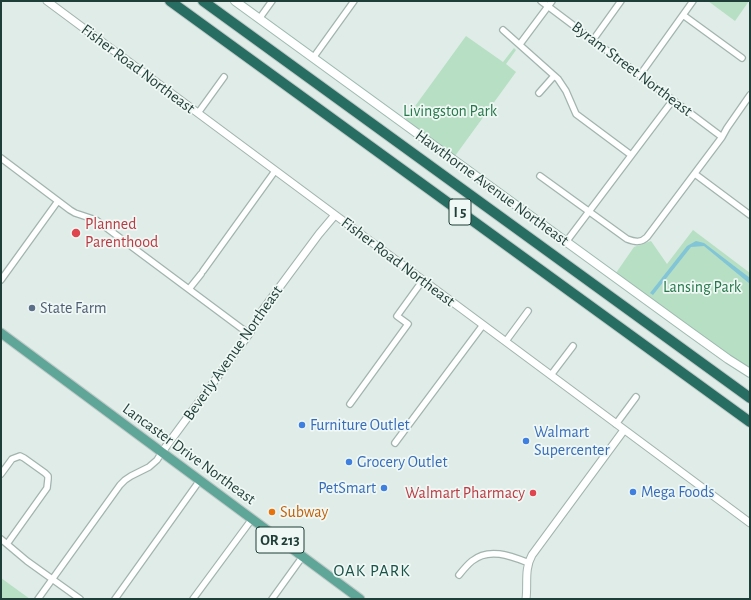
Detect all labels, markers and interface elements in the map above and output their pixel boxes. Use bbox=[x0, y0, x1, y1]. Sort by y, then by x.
street label: Byram Street Northeast bbox=[568, 17, 696, 121]
street label: Fisher Road Northeast bbox=[77, 20, 199, 118]
park label: Livingston Park bbox=[403, 101, 497, 121]
street label: Hawthorne Avenue Northeast bbox=[411, 126, 573, 250]
road number: I 5 bbox=[449, 199, 471, 225]
street label: Fisher Road Northeast bbox=[337, 213, 459, 311]
place label: Planned Parenthood bbox=[85, 214, 158, 252]
marker: Planned Parenthood bbox=[70, 227, 82, 239]
park label: Lansing Park bbox=[663, 277, 741, 297]
street label: Beverly Avenue Northeast bbox=[179, 282, 287, 424]
place label: State Farm bbox=[40, 298, 107, 318]
marker: State Farm bbox=[27, 303, 37, 313]
street label: Lancaster Drive Northeast bbox=[119, 399, 259, 509]
place label: Furniture Outlet bbox=[310, 415, 410, 435]
marker: Furniture Outlet bbox=[297, 420, 307, 430]
place label: Walmart Supercenter bbox=[534, 422, 610, 460]
marker: Walmart Supercenter bbox=[521, 436, 531, 446]
place label: Grocery Outlet bbox=[357, 452, 448, 472]
marker: Grocery Outlet bbox=[344, 457, 354, 467]
place label: PetSmart bbox=[318, 478, 376, 498]
place label: Mega Foods bbox=[641, 482, 714, 502]
marker: PetSmart bbox=[379, 483, 389, 493]
place label: Walmart Pharmacy bbox=[405, 483, 525, 503]
marker: Mega Foods bbox=[628, 487, 638, 497]
marker: Walmart Pharmacy bbox=[528, 488, 538, 498]
place label: Subway bbox=[280, 502, 328, 522]
marker: Subway bbox=[267, 507, 277, 517]
road number: OR 213 bbox=[256, 527, 304, 553]
district label: OAK PARK bbox=[333, 561, 411, 581]

